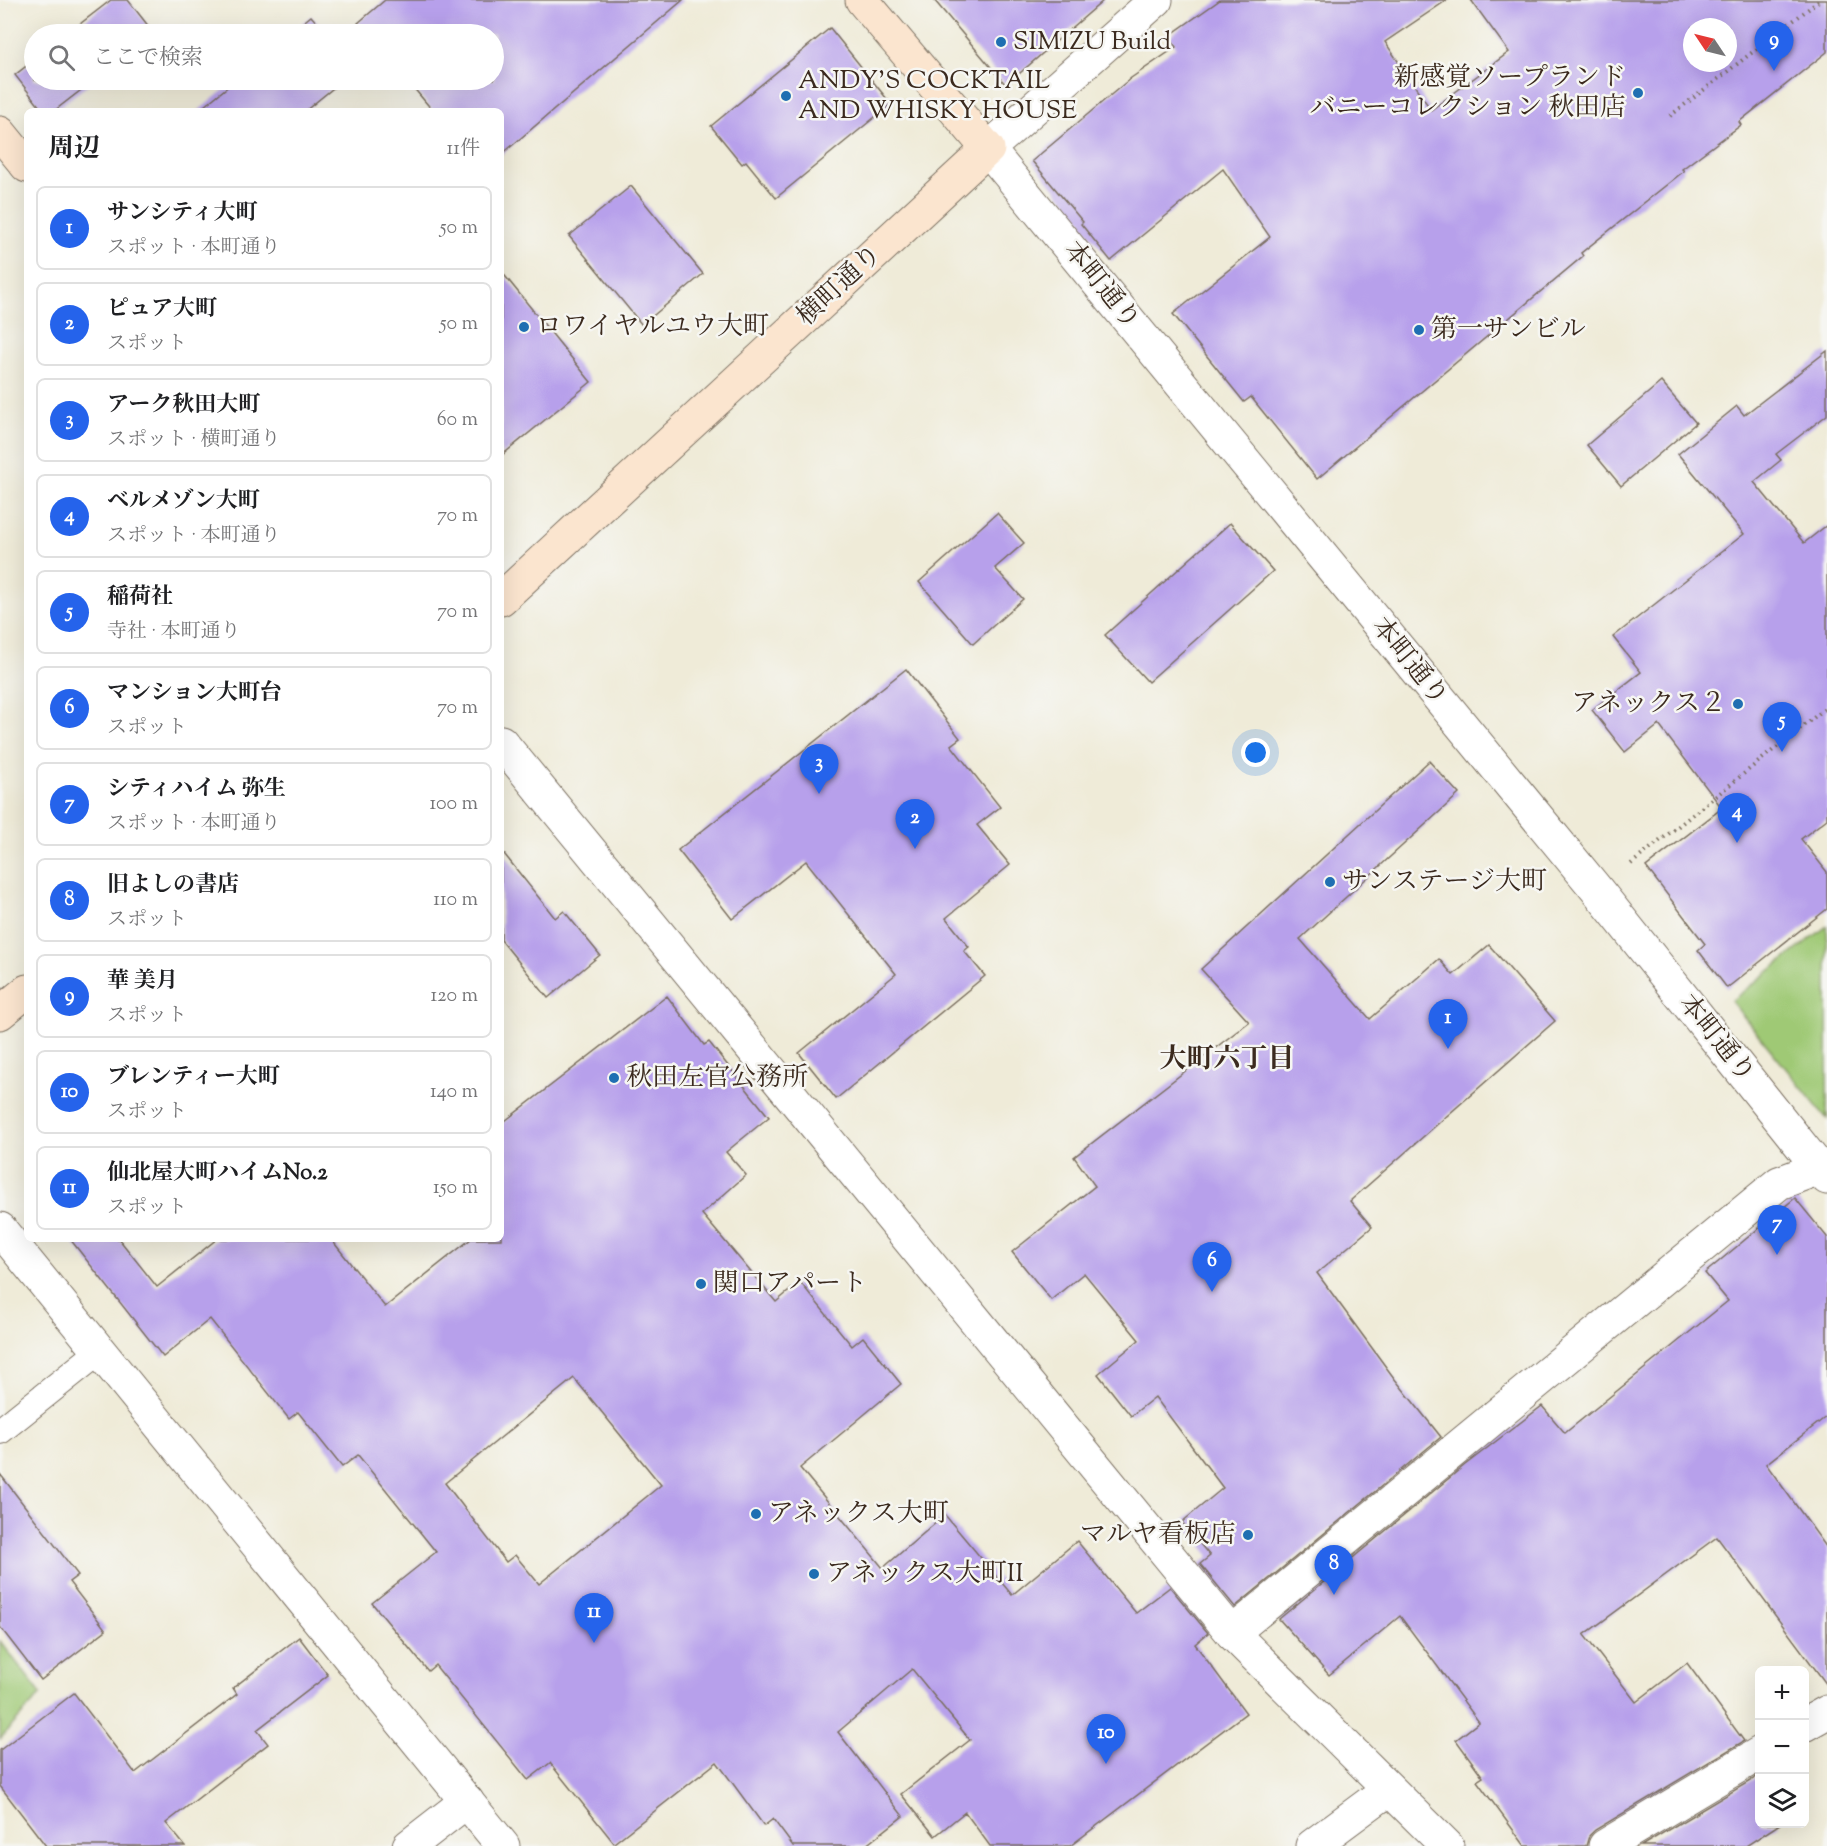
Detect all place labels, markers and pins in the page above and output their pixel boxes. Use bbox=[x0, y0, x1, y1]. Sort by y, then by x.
pin: 9 bbox=[1754, 22, 1794, 71]
place label: SIMIZU Build bbox=[1013, 24, 1172, 61]
marker: SIMIZU Build bbox=[994, 35, 1008, 49]
place label: 新感覚ソープランド バニーコレクション 秋田店 bbox=[1310, 60, 1626, 127]
place label: ANDY'S COCKTAIL AND WHISKY HOUSE bbox=[798, 63, 1077, 130]
marker: 新感覚ソープランド バニーコレクション 秋田店 bbox=[1631, 86, 1645, 100]
marker: ANDY'S COCKTAIL AND WHISKY HOUSE bbox=[779, 89, 793, 103]
place label: ロワイヤルユウ大町 bbox=[536, 309, 769, 346]
place label: 第一サンビル bbox=[1431, 312, 1586, 349]
marker: ロワイヤルユウ大町 bbox=[517, 320, 531, 334]
marker: 第一サンビル bbox=[1412, 323, 1426, 337]
place label: アネックス２ bbox=[1571, 686, 1726, 723]
marker: アネックス２ bbox=[1731, 697, 1745, 711]
pin: 5 bbox=[1762, 702, 1802, 752]
pin: 3 bbox=[800, 744, 838, 794]
pin: 4 bbox=[1718, 794, 1756, 843]
pin: 2 bbox=[896, 800, 934, 849]
place label: サンステージ大町 bbox=[1342, 864, 1547, 901]
marker: サンステージ大町 bbox=[1323, 875, 1337, 889]
pin: 1 bbox=[1428, 1000, 1468, 1049]
place label: 秋田左官公務所 bbox=[626, 1060, 808, 1097]
marker: 秋田左官公務所 bbox=[607, 1071, 621, 1085]
pin: 7 bbox=[1758, 1206, 1796, 1255]
pin: 6 bbox=[1192, 1242, 1232, 1292]
place label: 関口アパート bbox=[713, 1266, 867, 1303]
marker: 関口アパート bbox=[694, 1277, 708, 1291]
place label: アネックス大町 bbox=[768, 1496, 949, 1533]
marker: アネックス大町 bbox=[749, 1507, 763, 1521]
place label: マルヤ看板店 bbox=[1080, 1517, 1236, 1554]
marker: マルヤ看板店 bbox=[1241, 1528, 1255, 1542]
pin: 8 bbox=[1314, 1546, 1354, 1595]
place label: アネックス大町II bbox=[826, 1556, 1024, 1593]
marker: アネックス大町II bbox=[807, 1567, 821, 1581]
pin: 11 bbox=[574, 1594, 614, 1643]
pin: 10 bbox=[1086, 1714, 1126, 1764]

